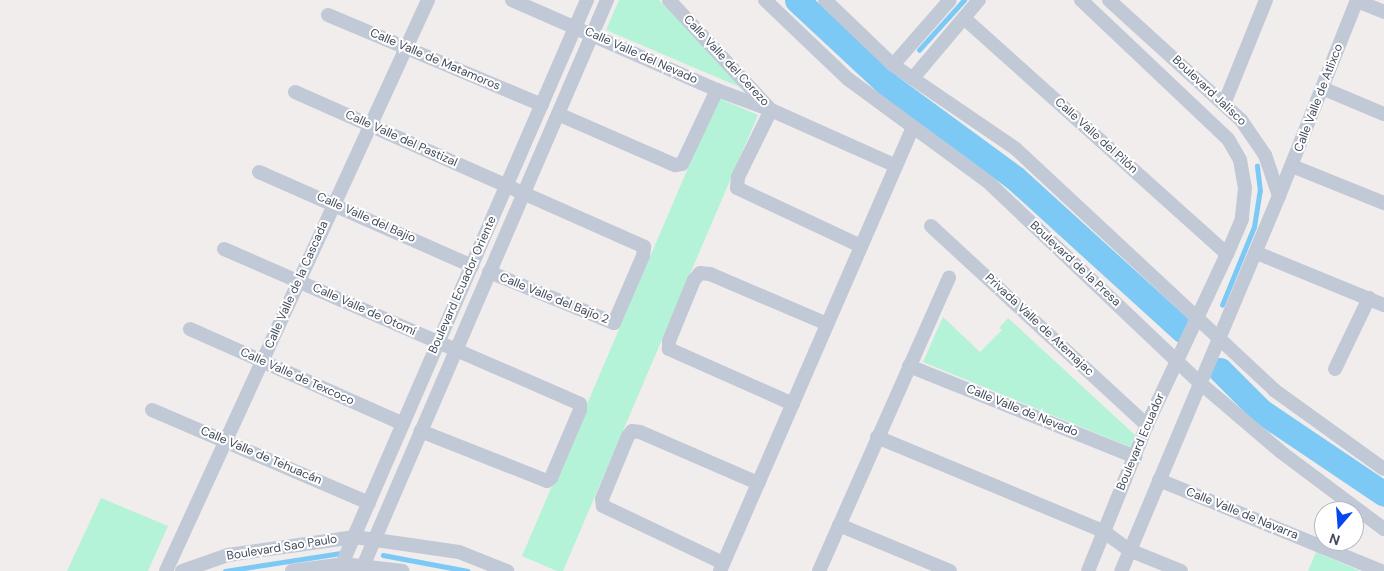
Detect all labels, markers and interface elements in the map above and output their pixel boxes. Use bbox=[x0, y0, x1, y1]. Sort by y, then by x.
street label: Calle Valle del Cerezo bbox=[680, 13, 772, 109]
street label: Calle Valle del Nevado bbox=[582, 25, 700, 87]
street label: Calle Valle de Matamoros bbox=[368, 26, 502, 94]
street label: Calle Valle de Atlixco bbox=[1292, 42, 1346, 154]
street label: Boulevard Jalisco bbox=[1169, 53, 1249, 129]
street label: Calle Valle del Pilón bbox=[1052, 95, 1140, 177]
street label: Calle Valle del Pastizal bbox=[343, 108, 459, 170]
street label: Calle Valle del Bajio bbox=[314, 190, 418, 246]
street label: Boulevard Ecuador Oriente bbox=[426, 214, 500, 356]
street label: Boulevard de la Presa bbox=[1027, 218, 1123, 310]
street label: Calle Valle de la Cascada bbox=[262, 219, 332, 351]
street label: Calle Valle del Bajío 2 bbox=[497, 270, 611, 328]
street label: Privada Valle de Atemajac bbox=[982, 271, 1096, 379]
street label: Calle Valle de Otomí bbox=[310, 281, 418, 339]
street label: Calle Valle de Texcoco bbox=[238, 345, 356, 409]
street label: Calle Valle de Nevado bbox=[964, 382, 1080, 440]
street label: Boulevard Ecuador bbox=[1114, 391, 1168, 493]
street label: Calle Valle de Tehuacán bbox=[198, 424, 324, 488]
street label: Calle Valle de Navarra bbox=[1184, 485, 1300, 543]
north arrow bbox=[1314, 501, 1364, 551]
text: N bbox=[1327, 529, 1342, 549]
street label: Boulevard Sao Paulo bbox=[226, 532, 338, 564]

